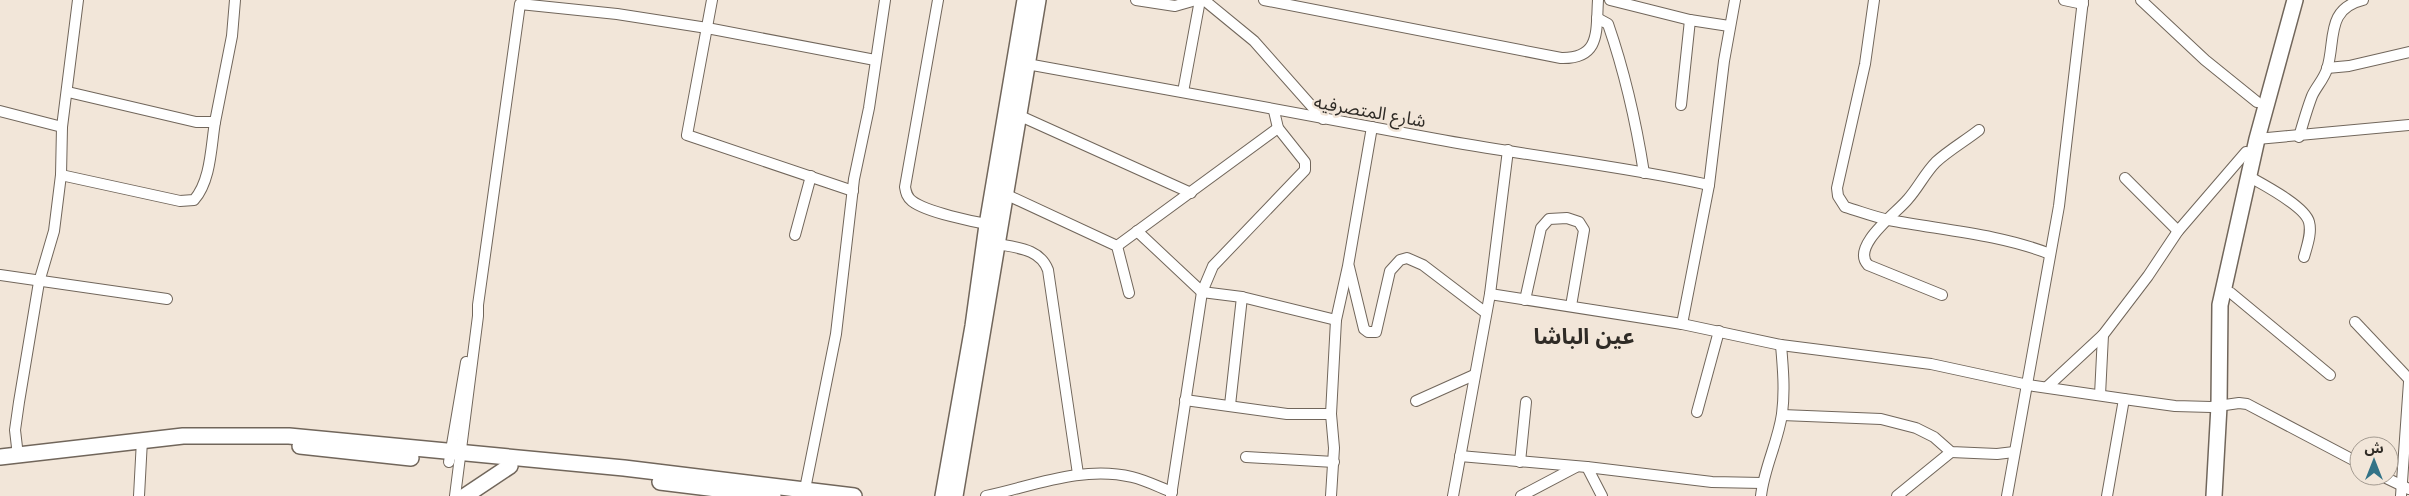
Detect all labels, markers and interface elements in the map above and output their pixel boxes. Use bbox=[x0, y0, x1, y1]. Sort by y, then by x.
street label: شارع المتصرفيه bbox=[1312, 90, 1428, 135]
district label: عين الباشا bbox=[1533, 322, 1635, 350]
north arrow bbox=[2349, 436, 2399, 486]
text: ش bbox=[2364, 439, 2384, 457]

